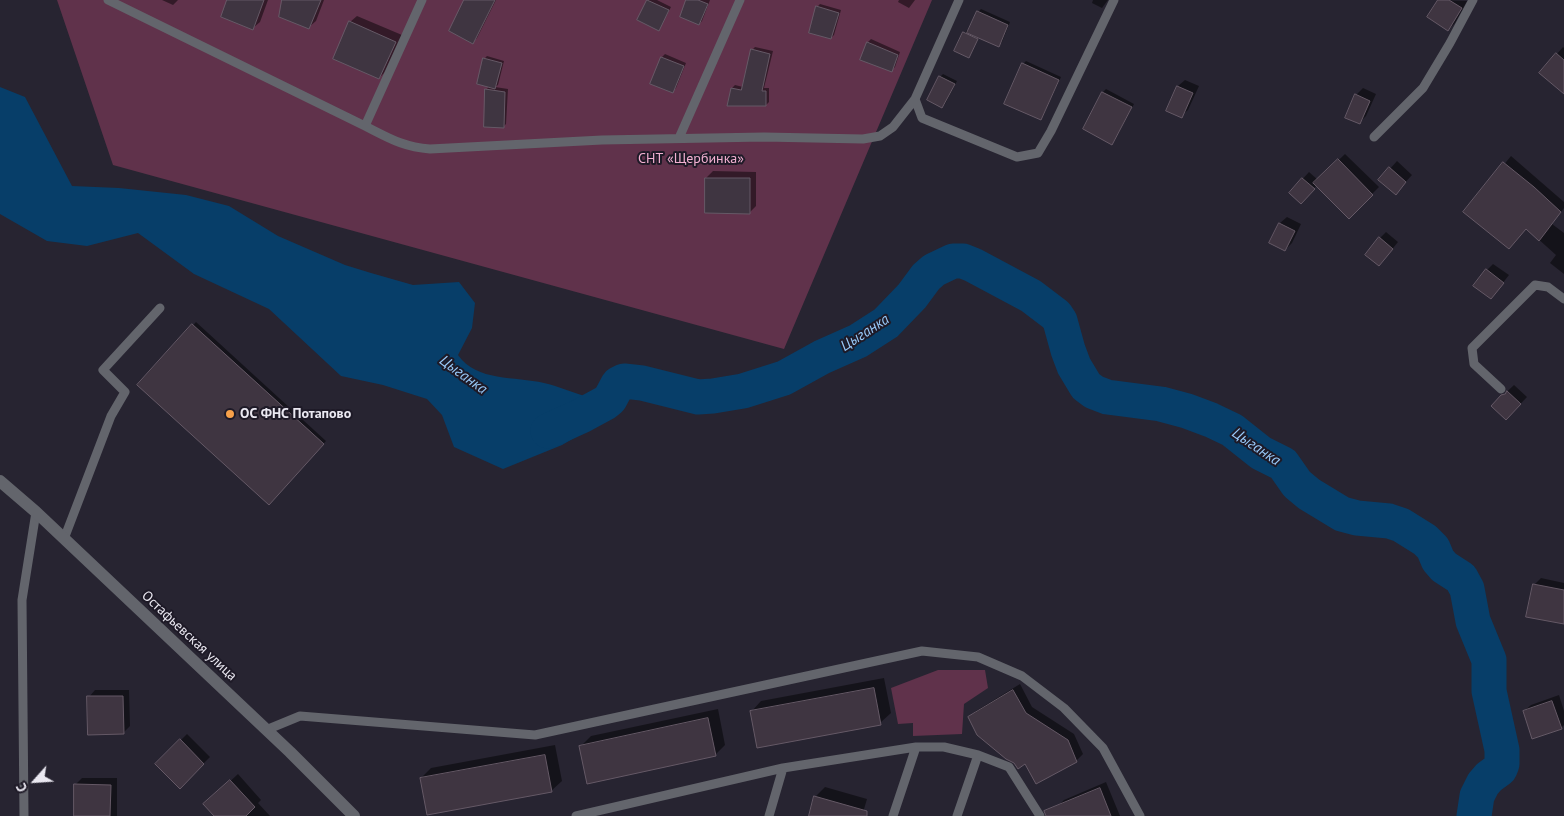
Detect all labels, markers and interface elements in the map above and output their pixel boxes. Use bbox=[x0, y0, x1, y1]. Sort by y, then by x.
park label: СНТ «Щербинка» bbox=[638, 151, 744, 167]
water label: Цыганка bbox=[837, 311, 893, 355]
water label: Цыганка bbox=[436, 352, 490, 398]
place label: ОС ФНС Потапово bbox=[240, 406, 351, 422]
marker: ОС ФНС Потапово bbox=[224, 408, 236, 420]
water label: Цыганка bbox=[1228, 424, 1284, 470]
street label: Остафьевская улица bbox=[138, 588, 240, 684]
north arrow bbox=[10, 756, 60, 806]
text: С bbox=[12, 780, 31, 795]

